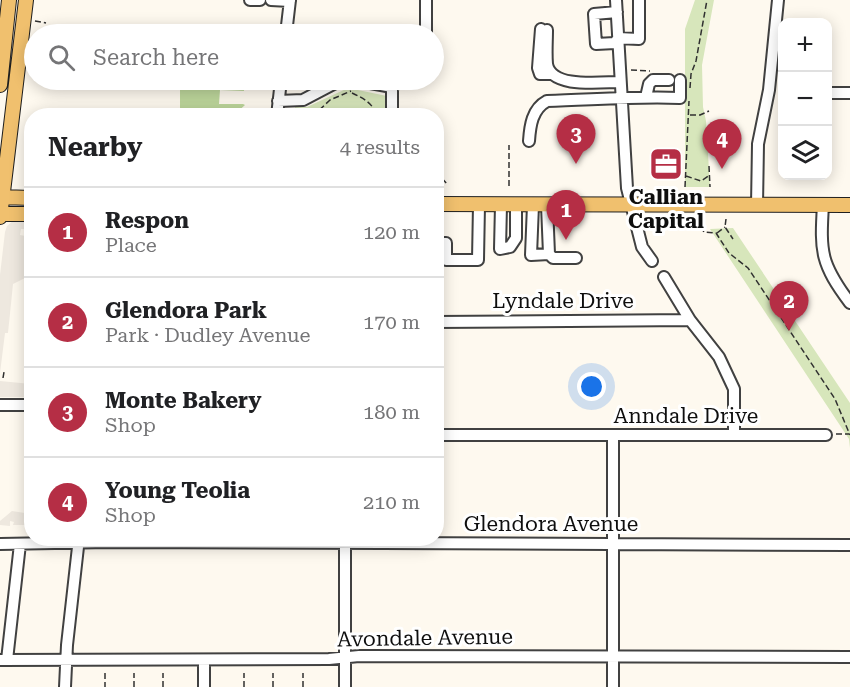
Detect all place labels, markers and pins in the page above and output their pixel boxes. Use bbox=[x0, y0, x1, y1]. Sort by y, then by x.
pin: 3 bbox=[556, 114, 596, 164]
pin: 4 bbox=[702, 120, 742, 169]
office icon: Callian Capital bbox=[648, 146, 684, 182]
place label: Callian Capital bbox=[628, 185, 704, 233]
pin: 1 bbox=[546, 190, 586, 240]
pin: 2 bbox=[770, 282, 808, 331]

